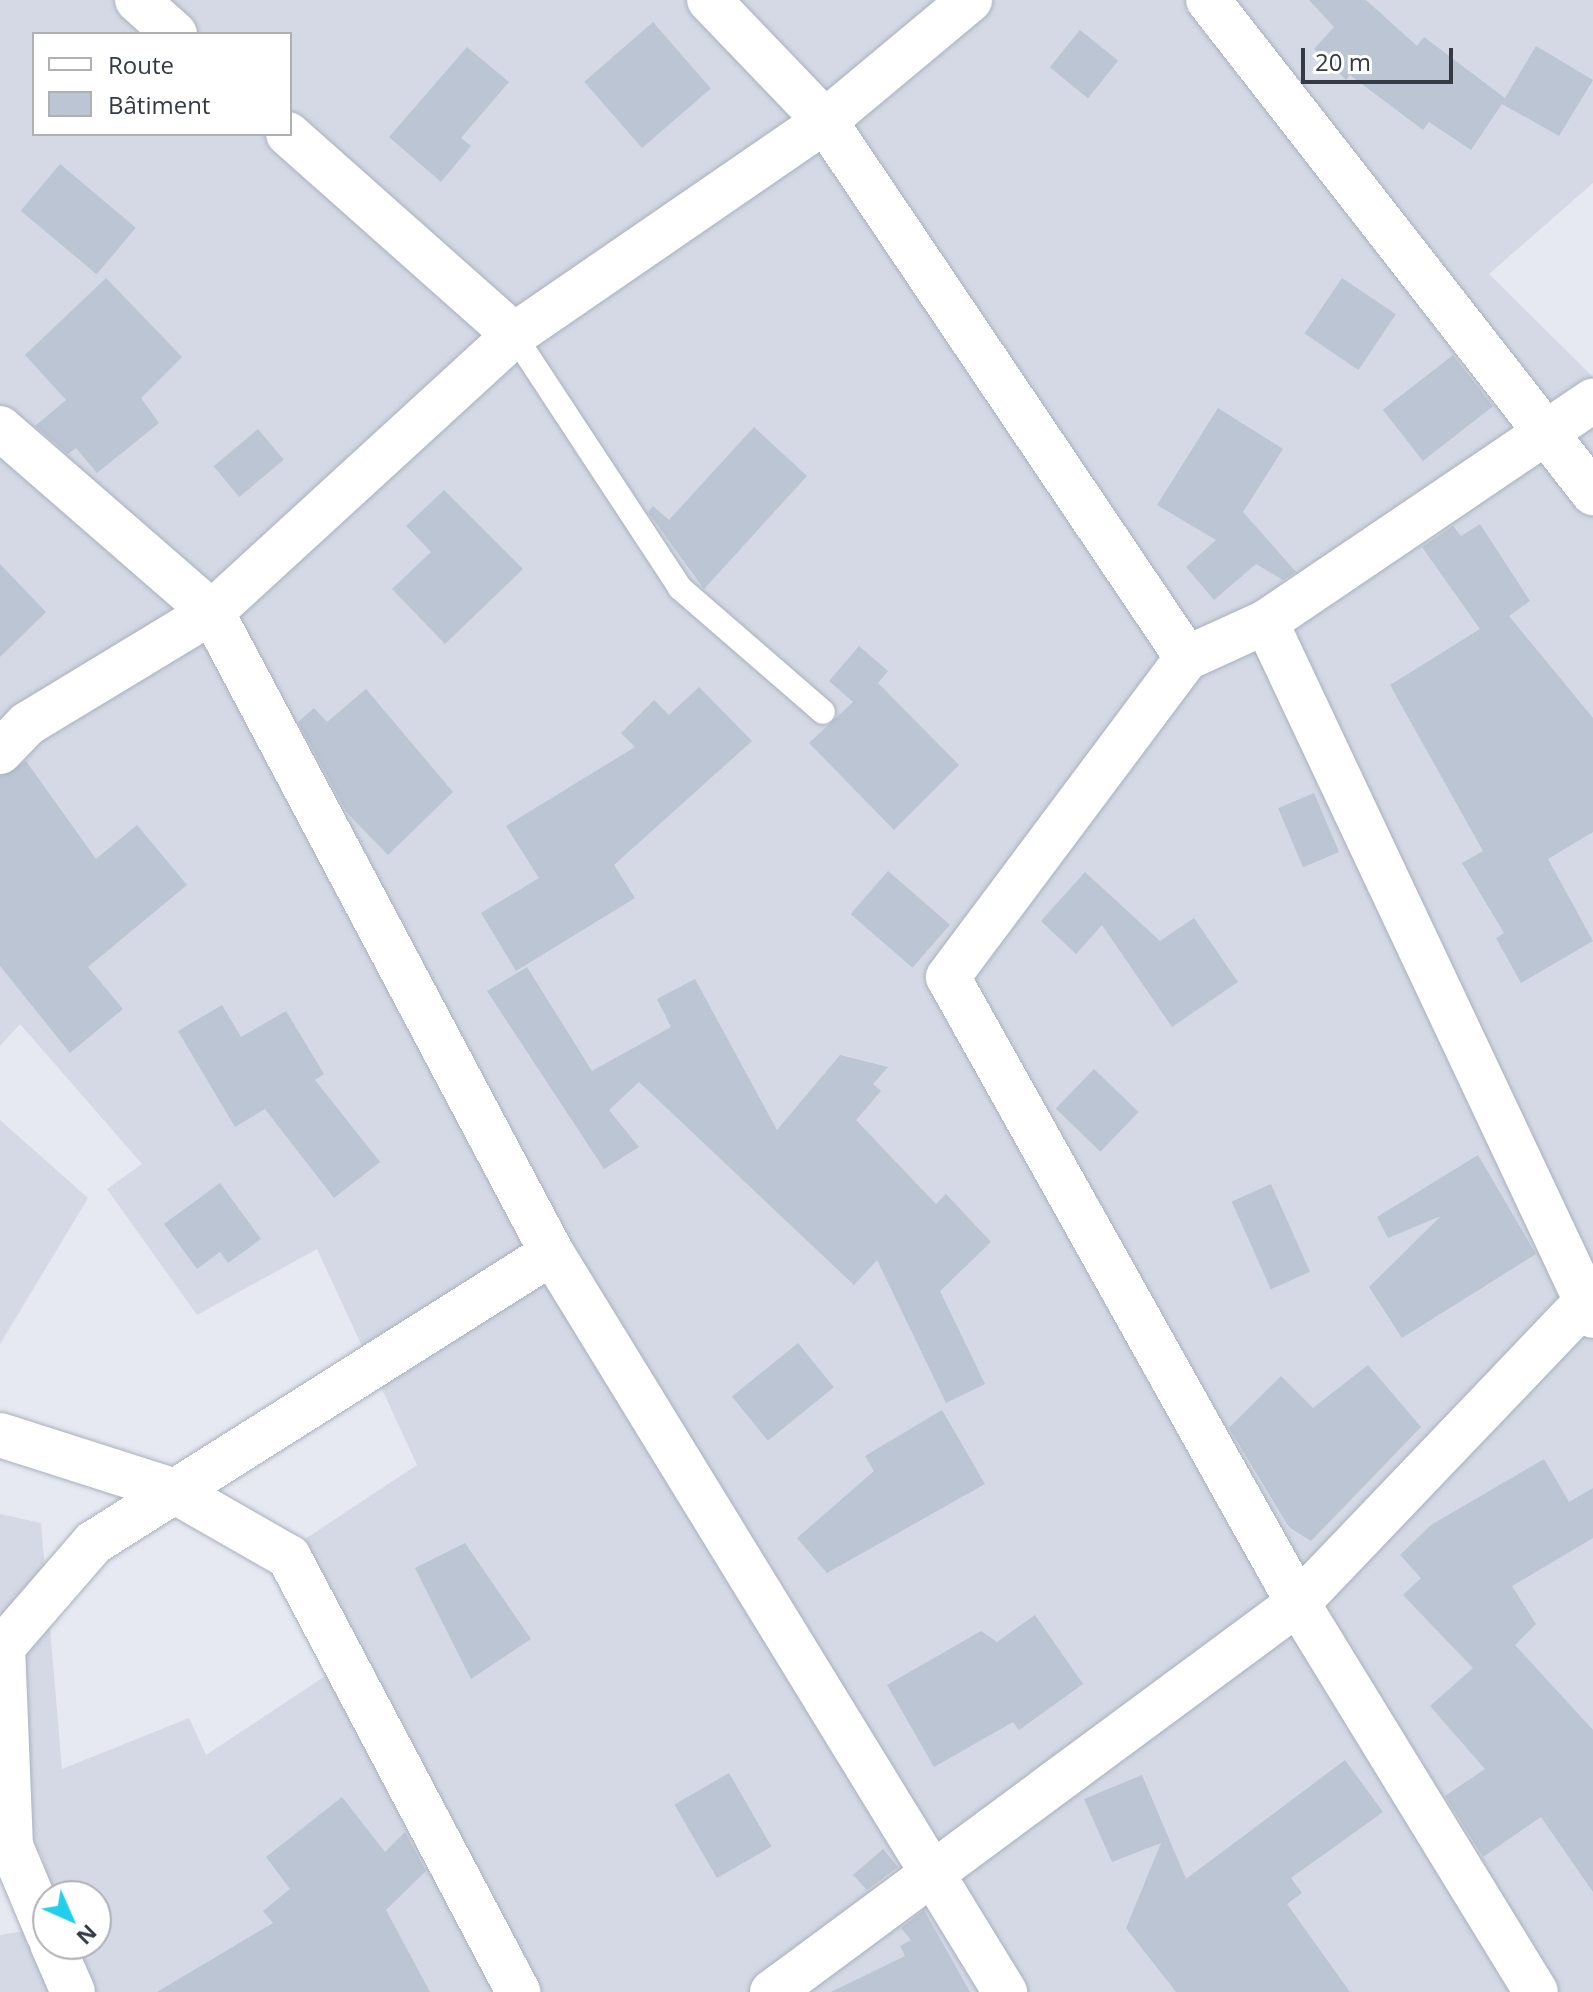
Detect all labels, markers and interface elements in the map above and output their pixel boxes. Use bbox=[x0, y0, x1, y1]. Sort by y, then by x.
legend bbox=[32, 32, 292, 136]
scale bar bbox=[1305, 32, 1457, 82]
text: 20 m bbox=[1315, 45, 1371, 78]
text: Route bbox=[108, 48, 174, 81]
text: Bâtiment bbox=[108, 88, 210, 121]
north arrow bbox=[32, 1880, 112, 1960]
text: N bbox=[71, 1919, 104, 1952]

